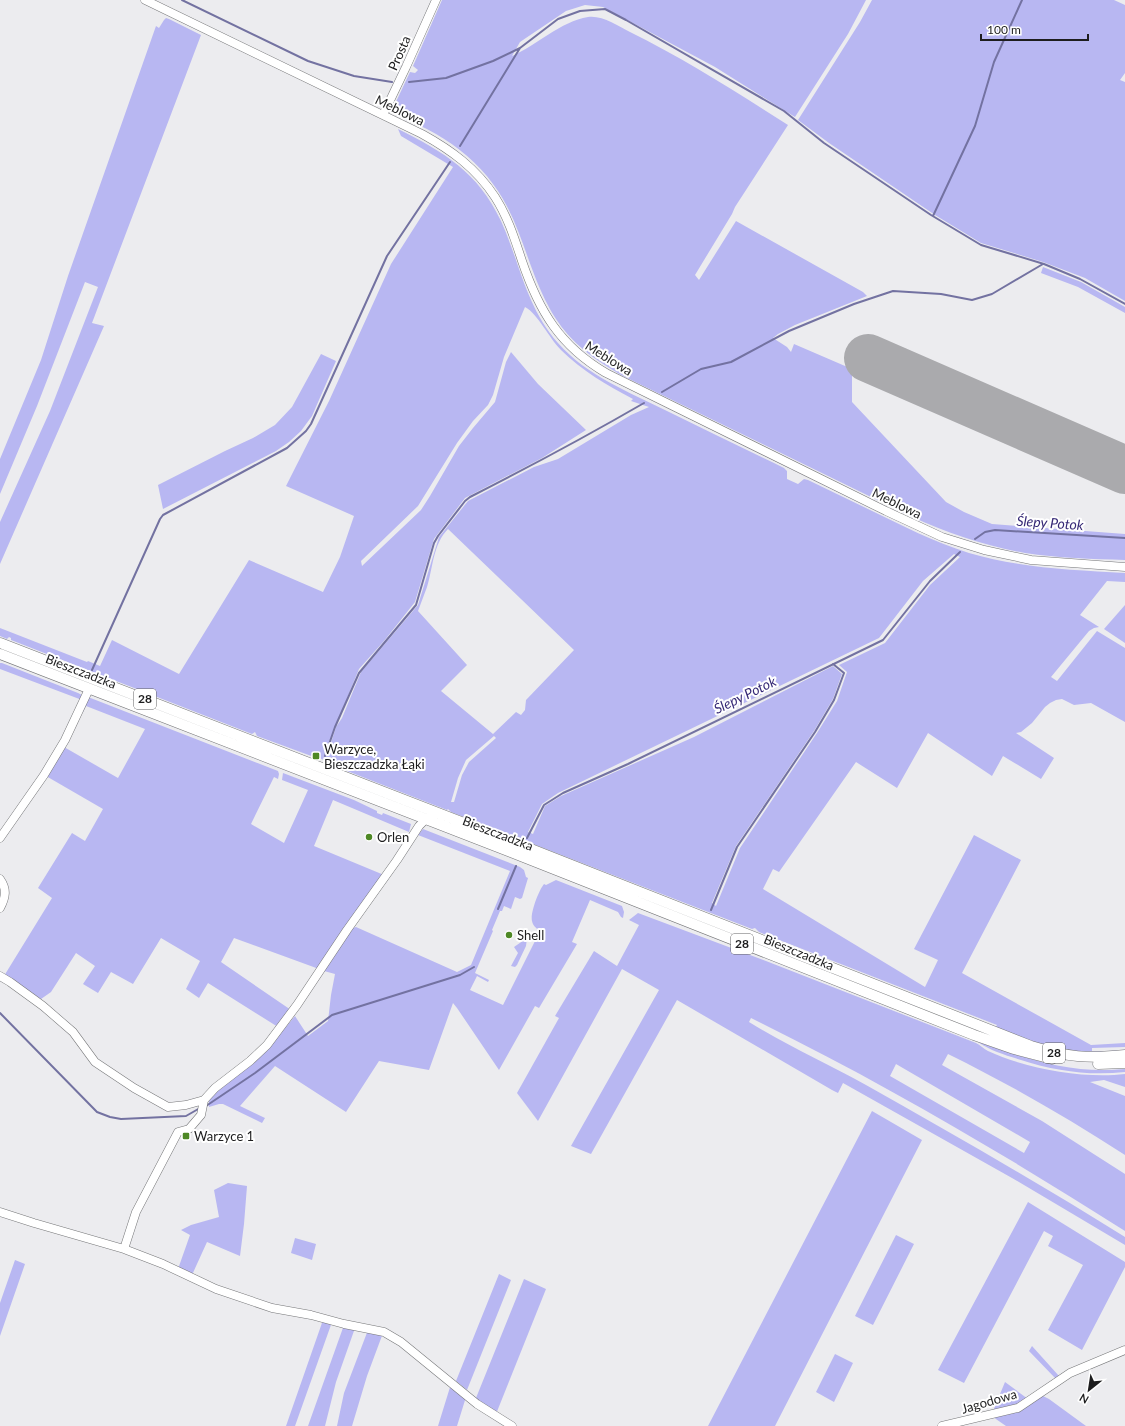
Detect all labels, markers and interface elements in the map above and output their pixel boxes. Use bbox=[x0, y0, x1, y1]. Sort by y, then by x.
scale bar bbox=[981, 16, 1088, 42]
text: 100 m bbox=[987, 22, 1021, 37]
street label: Prosta bbox=[384, 33, 414, 73]
street label: Meblowa bbox=[373, 91, 427, 129]
street label: Meblowa bbox=[582, 337, 636, 379]
street label: Meblowa bbox=[870, 484, 924, 522]
water label: Ślepy Potok bbox=[1016, 512, 1084, 533]
street label: Bieszczadzka bbox=[43, 650, 119, 692]
water label: Ślepy Potok bbox=[711, 672, 779, 717]
road number: 28 bbox=[134, 689, 156, 709]
place label: Warzyce, Bieszczadzka Łąki bbox=[324, 741, 425, 772]
marker: Warzyce, Bieszczadzka Łąki bbox=[311, 751, 321, 761]
street label: Bieszczadzka bbox=[460, 812, 536, 854]
place label: Orlen bbox=[377, 829, 409, 845]
marker: Orlen bbox=[364, 832, 374, 842]
place label: Shell bbox=[517, 927, 544, 943]
marker: Shell bbox=[504, 930, 514, 940]
street label: Bieszczadzka bbox=[762, 931, 836, 973]
road number: 28 bbox=[731, 934, 753, 954]
road number: 28 bbox=[1043, 1043, 1065, 1063]
place label: Warzyce 1 bbox=[194, 1128, 254, 1144]
marker: Warzyce 1 bbox=[181, 1131, 191, 1141]
north arrow bbox=[1069, 1370, 1109, 1410]
street label: Jagodowa bbox=[959, 1385, 1019, 1417]
text: N bbox=[1077, 1391, 1091, 1407]

